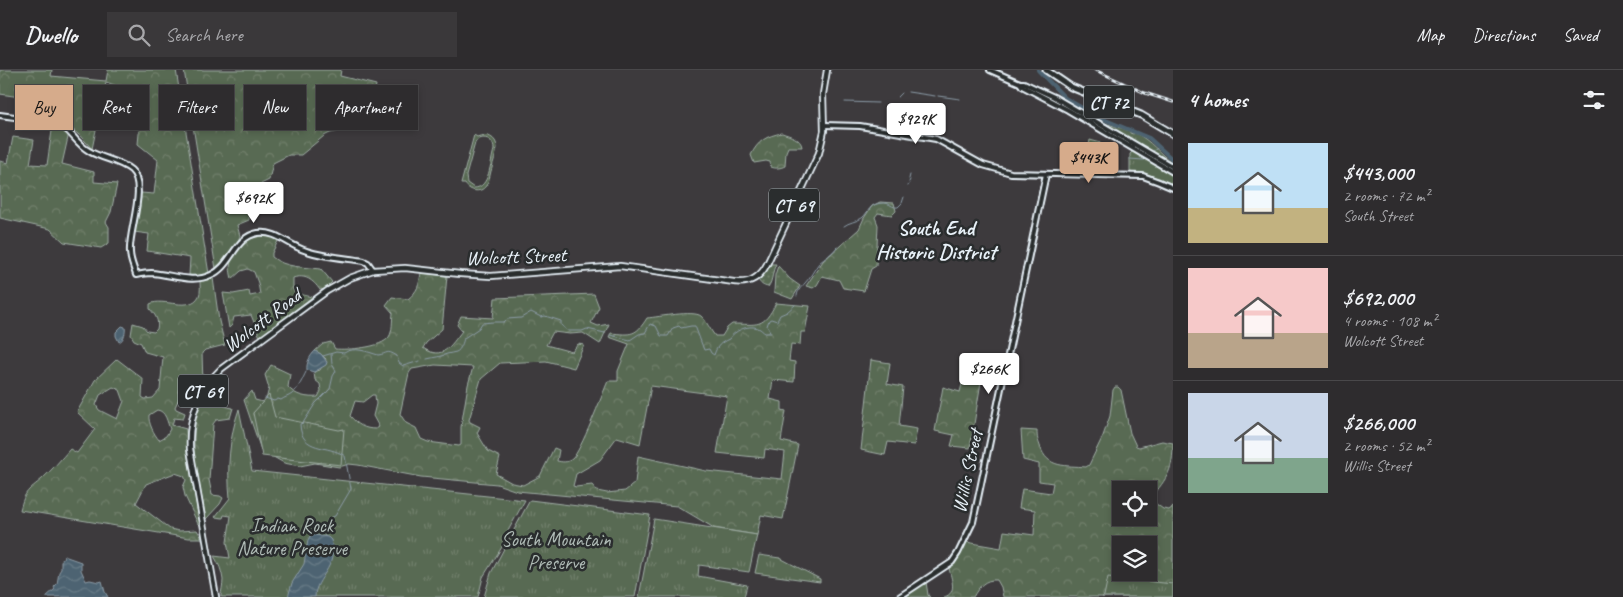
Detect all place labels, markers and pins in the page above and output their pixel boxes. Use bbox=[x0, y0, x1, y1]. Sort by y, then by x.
pin: $929K bbox=[881, 102, 951, 145]
pin: $443K bbox=[1054, 142, 1124, 184]
pin: $692K bbox=[219, 182, 289, 224]
pin: $266K bbox=[954, 352, 1024, 395]

